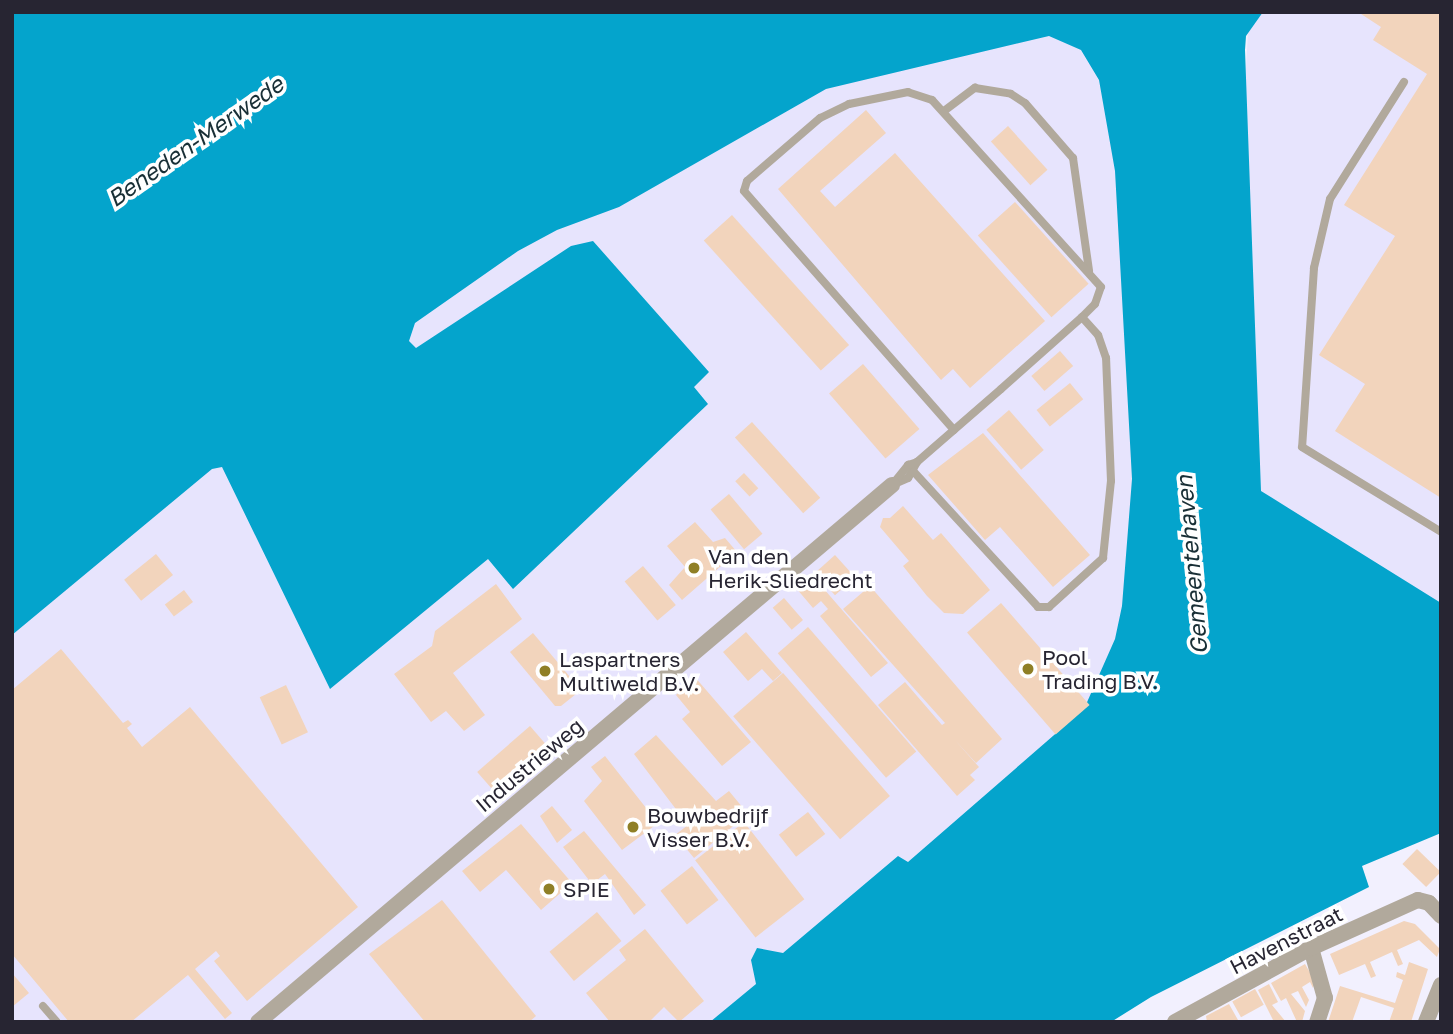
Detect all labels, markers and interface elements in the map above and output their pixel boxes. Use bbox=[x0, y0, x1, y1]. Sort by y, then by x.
water label: Beneden-Merwede bbox=[102, 70, 288, 212]
water label: Gemeentehaven bbox=[1169, 474, 1213, 656]
place label: Van den Herik-Sliedrecht bbox=[708, 543, 873, 593]
marker: Van den Herik-Sliedrecht bbox=[686, 560, 702, 576]
place label: Pool Trading B.V. bbox=[1042, 644, 1158, 694]
place label: Laspartners Multiweld B.V. bbox=[559, 646, 699, 696]
marker: Pool Trading B.V. bbox=[1020, 661, 1036, 677]
marker: Laspartners Multiweld B.V. bbox=[537, 663, 553, 679]
street label: Industrieweg bbox=[470, 713, 588, 817]
place label: Bouwbedrijf Visser B.V. bbox=[647, 802, 769, 852]
marker: Bouwbedrijf Visser B.V. bbox=[625, 819, 641, 835]
place label: SPIE bbox=[563, 876, 610, 902]
marker: SPIE bbox=[541, 881, 557, 897]
street label: Havenstraat bbox=[1225, 901, 1347, 979]

